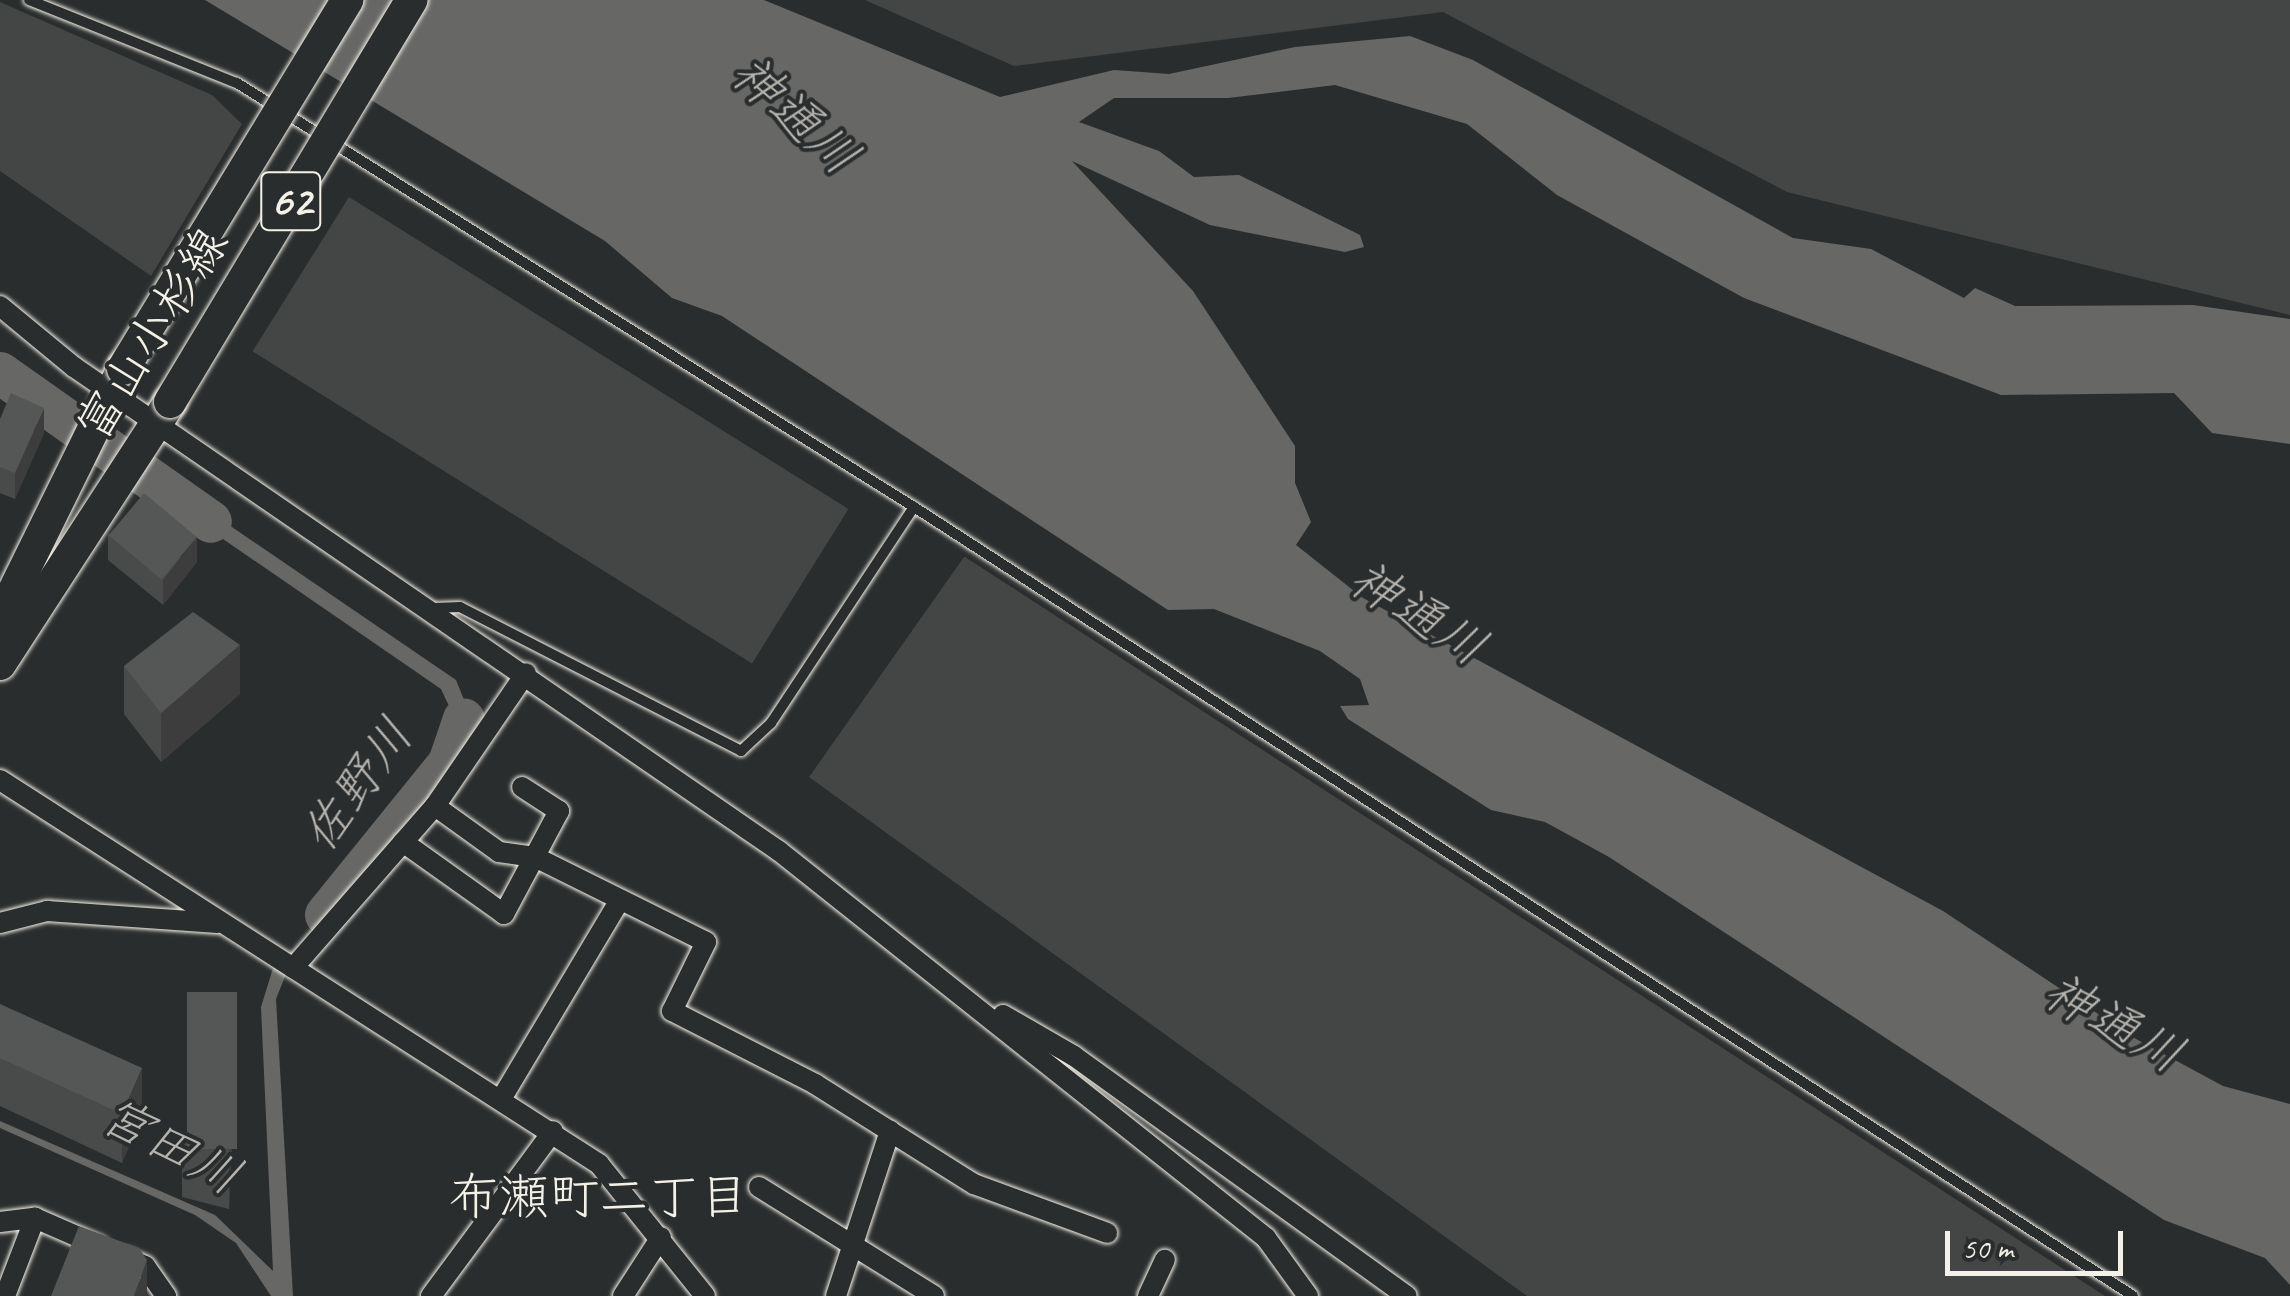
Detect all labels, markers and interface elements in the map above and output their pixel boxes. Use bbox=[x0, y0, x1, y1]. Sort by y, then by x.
water label: 神通川 bbox=[719, 43, 871, 187]
road number: 62 bbox=[258, 161, 324, 241]
street label: 富山小杉線 bbox=[64, 217, 240, 451]
water label: 神通川 bbox=[1338, 548, 1498, 678]
water label: 佐野川 bbox=[289, 707, 425, 863]
water label: 神通川 bbox=[2034, 960, 2194, 1086]
water label: 宮田川 bbox=[91, 1084, 251, 1208]
district label: 布瀬町二丁目 bbox=[449, 1167, 749, 1227]
scale bar bbox=[1950, 1211, 2128, 1273]
text: 50 m bbox=[1962, 1229, 2013, 1267]

